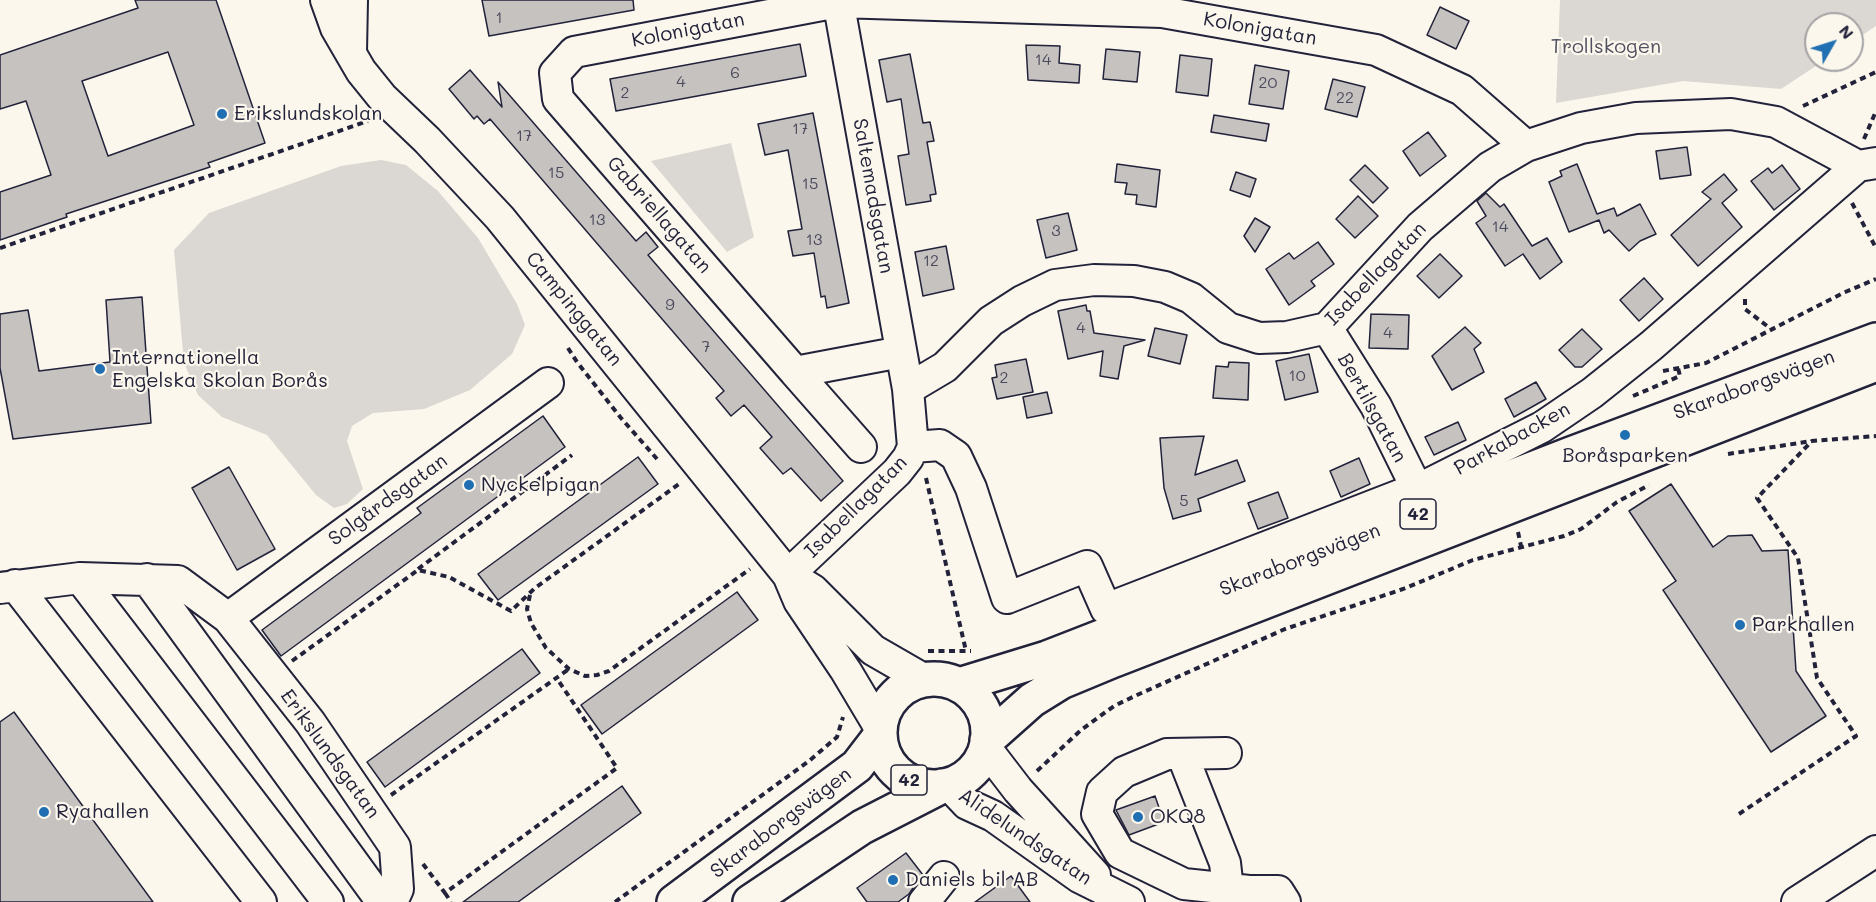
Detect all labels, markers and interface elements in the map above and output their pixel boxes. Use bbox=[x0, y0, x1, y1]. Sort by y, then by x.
street label: Kolonigatan bbox=[630, 7, 746, 53]
street label: Kolonigatan bbox=[1202, 7, 1318, 51]
house number: 1 bbox=[495, 8, 503, 28]
north arrow bbox=[1804, 12, 1864, 72]
text: N bbox=[1835, 20, 1859, 43]
park label: Trollskogen bbox=[1551, 35, 1661, 59]
house number: 14 bbox=[1035, 50, 1051, 70]
house number: 6 bbox=[730, 63, 740, 83]
house number: 4 bbox=[676, 72, 686, 92]
house number: 20 bbox=[1259, 73, 1277, 93]
house number: 2 bbox=[621, 83, 629, 103]
house number: 22 bbox=[1336, 88, 1354, 108]
place label: Erikslundskolan bbox=[234, 102, 382, 126]
marker: Erikslundskolan bbox=[215, 107, 229, 121]
street label: Saltemadsgatan bbox=[848, 117, 898, 275]
house number: 17 bbox=[792, 119, 808, 139]
house number: 17 bbox=[516, 126, 532, 146]
street label: Gabriellagatan bbox=[602, 151, 716, 279]
house number: 15 bbox=[548, 163, 564, 183]
house number: 15 bbox=[802, 174, 818, 194]
house number: 13 bbox=[589, 210, 605, 230]
street label: Isabellagatan bbox=[1320, 217, 1432, 331]
house number: 14 bbox=[1492, 217, 1508, 237]
house number: 3 bbox=[1051, 221, 1061, 241]
house number: 13 bbox=[806, 230, 822, 250]
street label: Campinggatan bbox=[521, 247, 627, 371]
house number: 12 bbox=[923, 251, 939, 271]
house number: 9 bbox=[665, 295, 675, 315]
house number: 4 bbox=[1076, 318, 1086, 338]
house number: 4 bbox=[1383, 323, 1393, 343]
house number: 7 bbox=[702, 337, 710, 357]
street label: Skaraborgsvägen bbox=[1670, 345, 1838, 425]
place label: Internationella Engelska Skolan Borås bbox=[112, 346, 328, 393]
street label: Bertilsgatan bbox=[1332, 349, 1412, 467]
marker: Internationella Engelska Skolan Borås bbox=[93, 362, 107, 376]
house number: 10 bbox=[1288, 366, 1306, 386]
house number: 2 bbox=[1000, 368, 1008, 388]
street label: Parkabacken bbox=[1450, 397, 1574, 481]
marker: Boråsparken bbox=[1618, 428, 1632, 442]
place label: Boråsparken bbox=[1562, 444, 1688, 468]
street label: Solgårdsgatan bbox=[324, 449, 452, 551]
street label: Isabellagatan bbox=[800, 451, 912, 563]
place label: Nyckelpigan bbox=[481, 473, 600, 497]
marker: Nyckelpigan bbox=[462, 478, 476, 492]
house number: 5 bbox=[1179, 491, 1189, 511]
road number: 42 bbox=[1400, 499, 1436, 529]
street label: Skaraborgsvägen bbox=[1216, 518, 1384, 602]
place label: Parkhallen bbox=[1752, 613, 1855, 637]
marker: Parkhallen bbox=[1733, 618, 1747, 632]
street label: Erikslundsgatan bbox=[275, 685, 385, 823]
street label: Skaraborgsvägen bbox=[706, 762, 856, 884]
road number: 42 bbox=[891, 765, 927, 795]
street label: Alidelundsgatan bbox=[954, 783, 1096, 891]
place label: Ryahallen bbox=[56, 800, 149, 824]
marker: Ryahallen bbox=[37, 805, 51, 819]
place label: OKQ8 bbox=[1150, 805, 1206, 829]
marker: OKQ8 bbox=[1131, 810, 1145, 824]
place label: Daniels bil AB bbox=[905, 868, 1038, 892]
marker: Daniels bil AB bbox=[886, 873, 900, 887]

